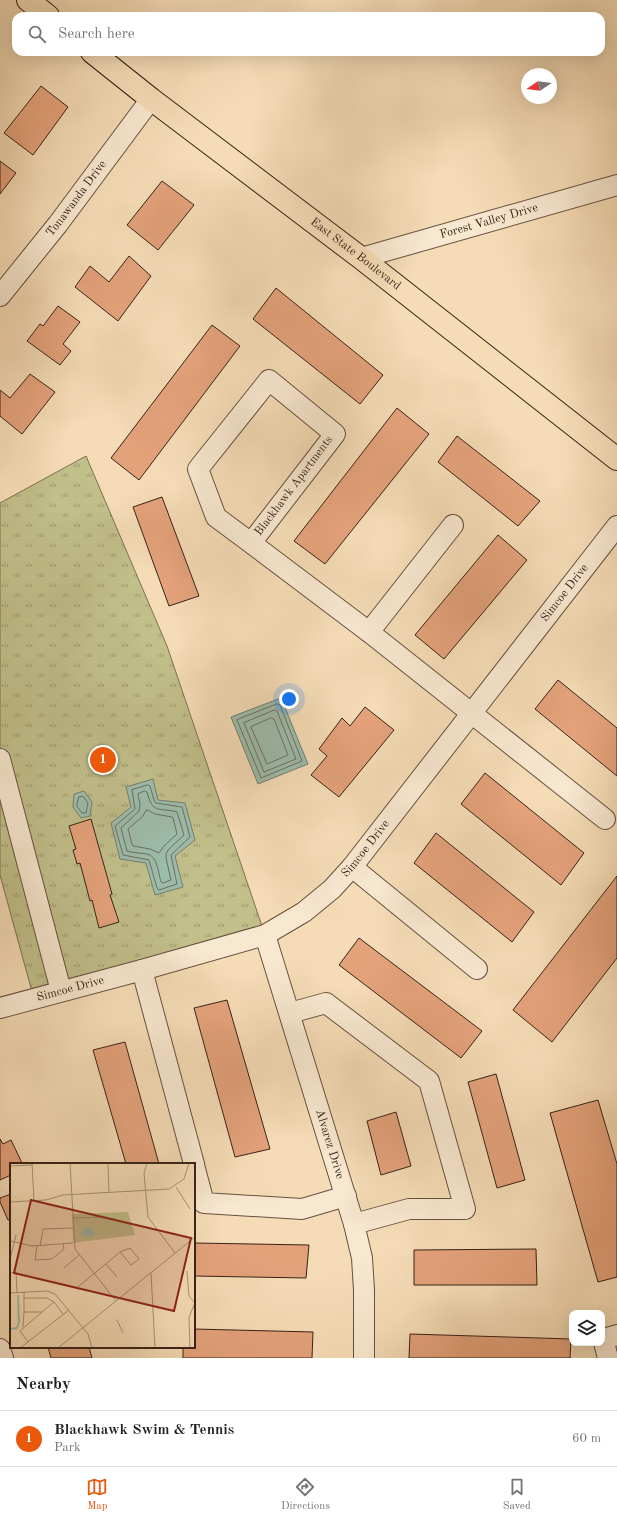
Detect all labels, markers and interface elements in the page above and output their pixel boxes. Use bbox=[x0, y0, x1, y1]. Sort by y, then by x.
search box bbox=[12, 12, 605, 56]
icon: search bbox=[26, 23, 48, 45]
text: Search here bbox=[58, 27, 135, 42]
north arrow bbox=[521, 68, 557, 104]
street label: Tonawanda Drive bbox=[44, 158, 109, 239]
street label: Forest Valley Drive bbox=[439, 202, 540, 241]
street label: East State Boulevard bbox=[308, 216, 403, 293]
street label: Blackhawk Apartments bbox=[253, 434, 335, 538]
street label: Simcoe Drive bbox=[539, 562, 591, 624]
your location bbox=[279, 689, 299, 709]
pin: 1 bbox=[90, 745, 116, 775]
street label: Simcoe Drive bbox=[340, 818, 392, 880]
street label: Simcoe Drive bbox=[36, 974, 106, 1004]
street label: Alvarez Drive bbox=[313, 1108, 346, 1181]
inset map bbox=[10, 1163, 195, 1348]
map controls bbox=[569, 1310, 605, 1346]
button: layers bbox=[569, 1310, 605, 1346]
text: Nearby bbox=[16, 1376, 71, 1393]
text: Blackhawk Swim & Tennis bbox=[54, 1423, 234, 1438]
text: 1 bbox=[25, 1432, 33, 1445]
text: 60 m bbox=[572, 1432, 601, 1445]
text: Park bbox=[54, 1441, 81, 1454]
tab: Map bbox=[86, 1476, 108, 1514]
tab: Directions bbox=[281, 1476, 330, 1514]
tab: Saved bbox=[503, 1476, 531, 1514]

